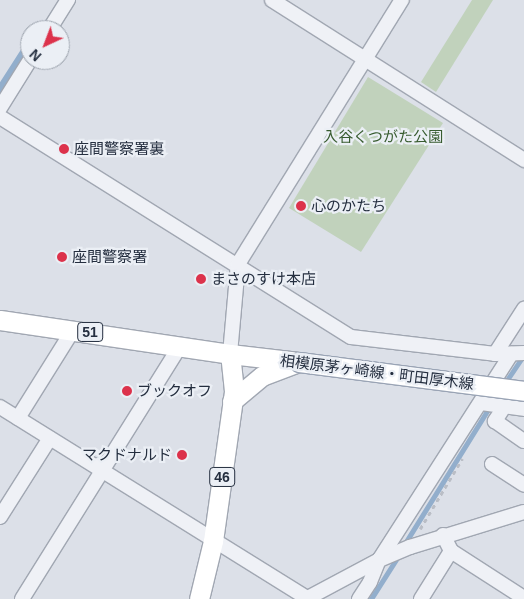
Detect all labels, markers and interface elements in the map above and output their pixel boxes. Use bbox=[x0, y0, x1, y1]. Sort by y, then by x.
north arrow bbox=[20, 20, 70, 70]
text: N bbox=[26, 46, 45, 65]
park label: 入谷くつがた公園 bbox=[323, 128, 443, 146]
place label: 座間警察署裏 bbox=[74, 140, 164, 158]
marker: 座間警察署裏 bbox=[58, 143, 70, 155]
place label: 心のかたち bbox=[311, 197, 386, 215]
marker: 心のかたち bbox=[295, 200, 307, 212]
place label: 座間警察署 bbox=[72, 248, 147, 266]
marker: 座間警察署 bbox=[56, 251, 68, 263]
place label: まさのすけ本店 bbox=[211, 270, 316, 288]
marker: まさのすけ本店 bbox=[195, 273, 207, 285]
road number: 51 bbox=[76, 321, 104, 344]
street label: 相模原茅ヶ崎線・町田厚木線 bbox=[279, 351, 475, 393]
place label: ブックオフ bbox=[137, 382, 212, 400]
marker: ブックオフ bbox=[121, 385, 133, 397]
place label: マクドナルド bbox=[82, 446, 172, 464]
marker: マクドナルド bbox=[176, 449, 188, 461]
road number: 46 bbox=[208, 466, 236, 488]

